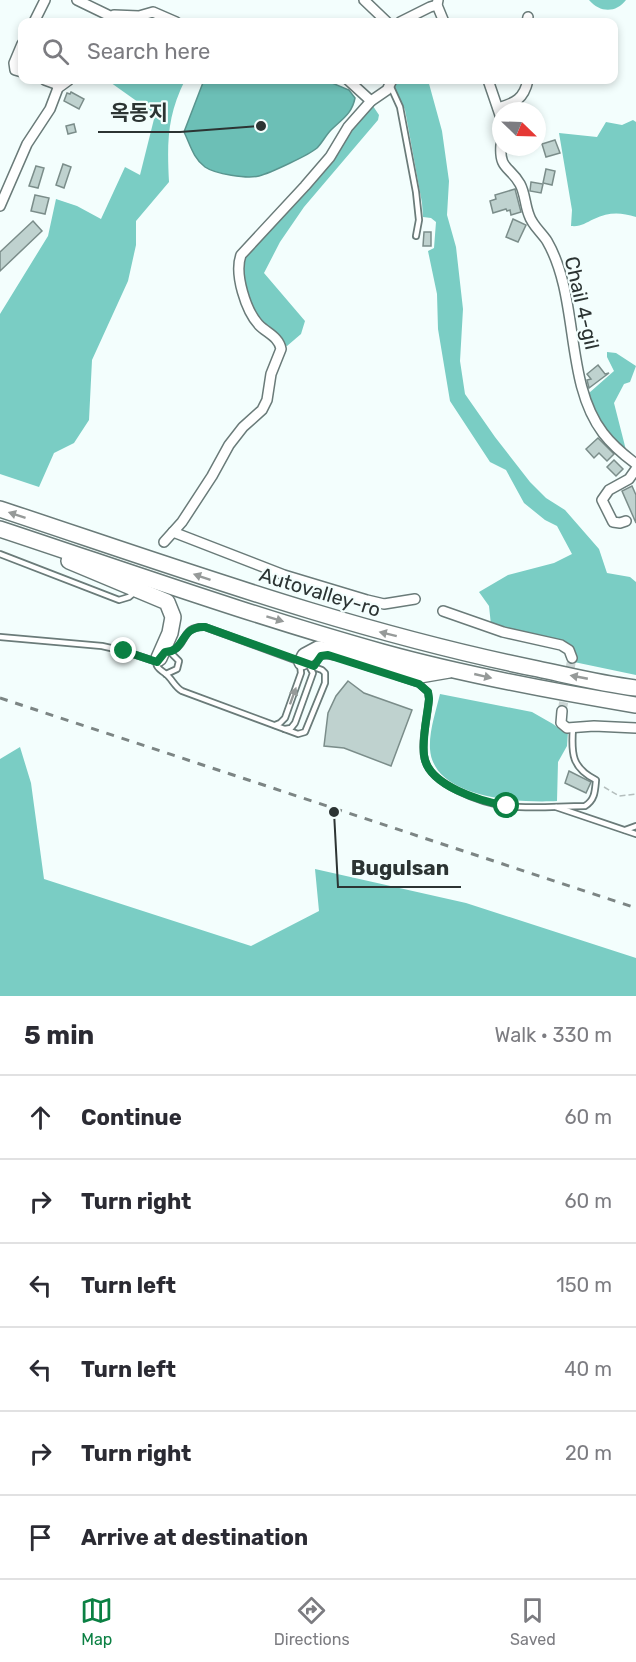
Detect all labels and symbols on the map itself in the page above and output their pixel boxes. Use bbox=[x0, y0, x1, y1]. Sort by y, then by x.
callout: 옥동지 bbox=[98, 93, 180, 132]
text: 옥동지 bbox=[110, 100, 168, 125]
north arrow bbox=[492, 102, 546, 156]
street label: Chail 4-gil bbox=[560, 254, 604, 352]
one-way arrow bbox=[8, 510, 26, 519]
street label: Autovalley-ro bbox=[256, 562, 384, 622]
one-way arrow bbox=[193, 572, 211, 582]
one-way arrow bbox=[266, 615, 284, 624]
one-way arrow bbox=[379, 629, 398, 639]
route end bbox=[110, 637, 136, 663]
one-way arrow bbox=[474, 672, 493, 682]
one-way arrow bbox=[569, 672, 588, 681]
one-way arrow bbox=[289, 687, 298, 705]
route start bbox=[493, 792, 519, 818]
callout: Bugulsan bbox=[338, 848, 461, 887]
text: Bugulsan bbox=[351, 855, 449, 880]

